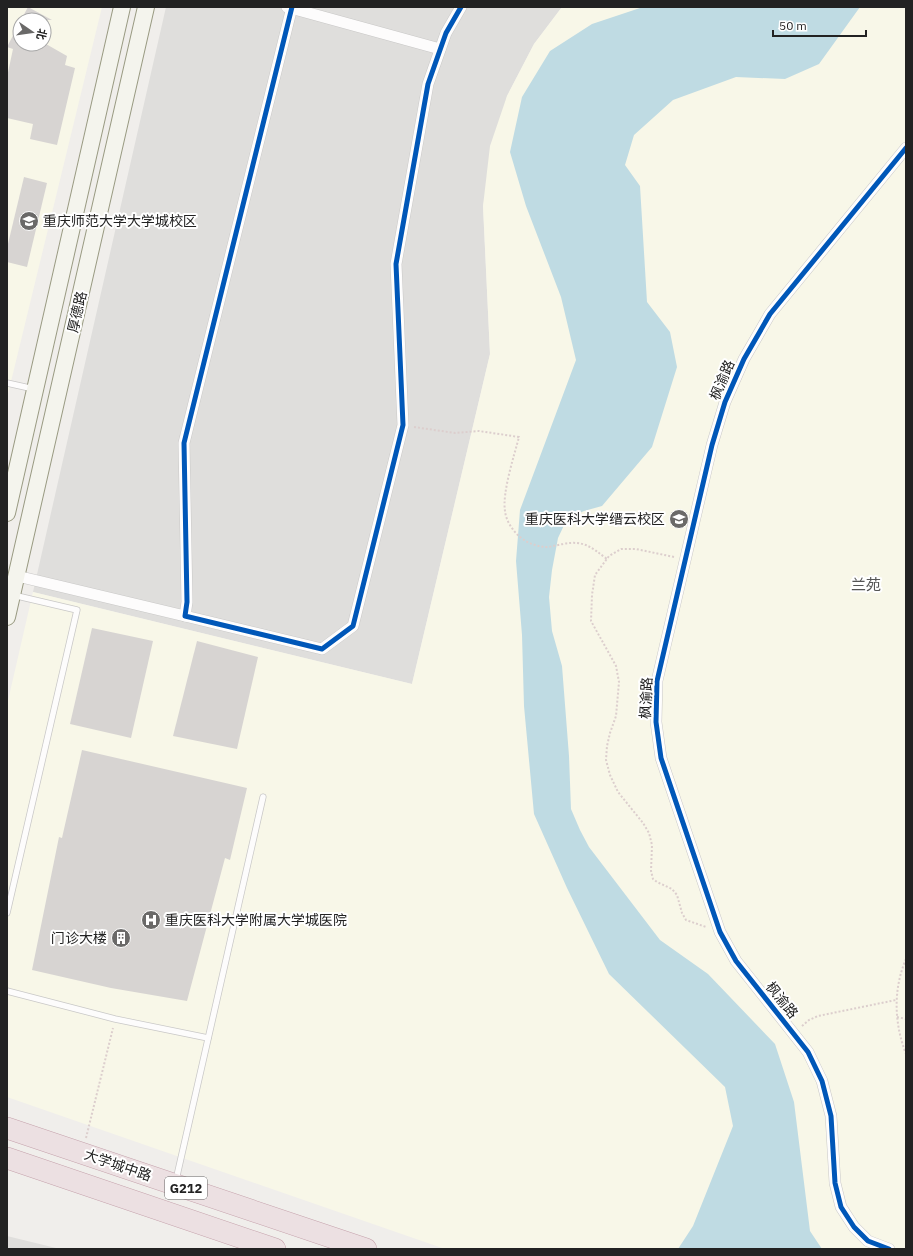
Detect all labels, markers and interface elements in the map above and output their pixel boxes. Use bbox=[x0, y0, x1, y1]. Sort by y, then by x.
north arrow bbox=[12, 12, 52, 52]
scale bar bbox=[773, 12, 866, 38]
text: 50 m bbox=[779, 18, 807, 33]
text: 北 bbox=[34, 27, 50, 41]
school or university icon: 重庆师范大学大学城校区 bbox=[18, 210, 40, 232]
place label: 重庆师范大学大学城校区 bbox=[43, 212, 197, 230]
street label: 厚德路 bbox=[64, 290, 90, 334]
street label: 枫渝路 bbox=[706, 357, 738, 403]
school or university icon: 重庆医科大学缙云校区 bbox=[668, 508, 690, 530]
place label: 重庆医科大学缙云校区 bbox=[525, 510, 665, 528]
district label: 兰苑 bbox=[851, 575, 881, 594]
street label: 枫渝路 bbox=[636, 677, 656, 719]
hospital icon: 重庆医科大学附属大学城医院 bbox=[140, 909, 162, 931]
place label: 重庆医科大学附属大学城医院 bbox=[165, 911, 347, 929]
building icon: 门诊大楼 bbox=[110, 927, 132, 949]
place label: 门诊大楼 bbox=[51, 929, 107, 947]
street label: 枫渝路 bbox=[762, 978, 802, 1022]
street label: 大学城中路 bbox=[82, 1145, 154, 1185]
road number: G212 bbox=[165, 1177, 207, 1199]

